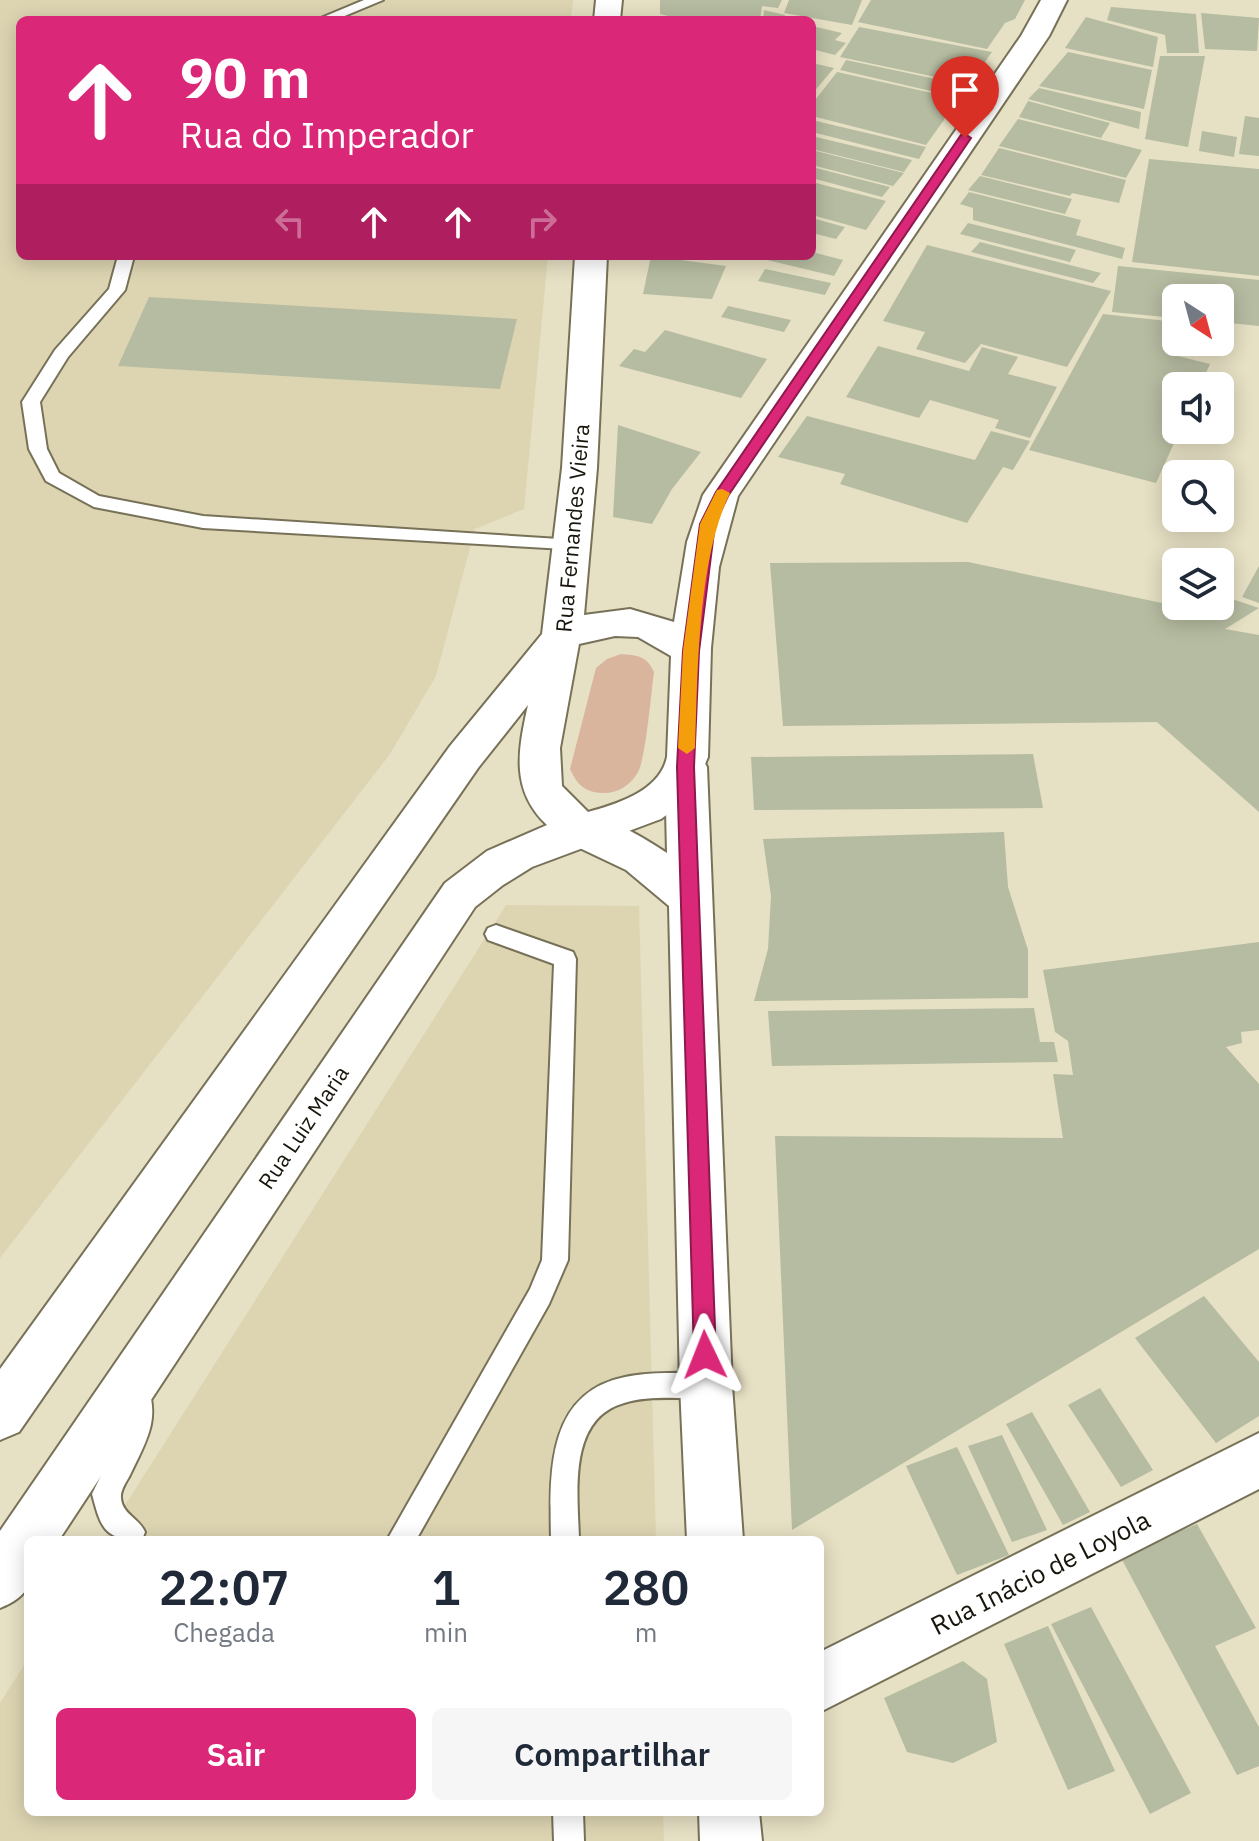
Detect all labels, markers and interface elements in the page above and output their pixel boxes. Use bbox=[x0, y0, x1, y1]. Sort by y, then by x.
text: 90 m bbox=[180, 41, 310, 113]
icon: ahead bbox=[48, 48, 152, 152]
pin bbox=[931, 56, 999, 138]
icon: arrive bbox=[943, 68, 987, 112]
text: Rua do Imperador bbox=[180, 111, 474, 158]
icon: left bbox=[268, 200, 312, 244]
icon: ahead bbox=[352, 200, 396, 244]
icon: ahead bbox=[436, 200, 480, 244]
icon: right bbox=[520, 200, 564, 244]
north arrow bbox=[1162, 284, 1234, 356]
map controls bbox=[1162, 284, 1234, 620]
button: sound bbox=[1162, 372, 1234, 444]
street label: Rua Fernandes Vieira bbox=[548, 422, 596, 633]
button: search bbox=[1162, 460, 1234, 532]
button: layers bbox=[1162, 548, 1234, 620]
street label: Rua Luiz Maria bbox=[251, 1060, 355, 1194]
position arrow bbox=[663, 1313, 747, 1397]
street label: Rua Inácio de Loyola bbox=[925, 1502, 1156, 1642]
text: 22:07 bbox=[159, 1556, 289, 1618]
text: 1 bbox=[432, 1556, 460, 1618]
text: 280 bbox=[603, 1556, 689, 1618]
text: Chegada bbox=[173, 1615, 275, 1649]
text: min bbox=[424, 1615, 468, 1649]
text: m bbox=[635, 1615, 657, 1649]
button: Sair bbox=[56, 1708, 416, 1800]
button: Compartilhar bbox=[432, 1708, 792, 1800]

